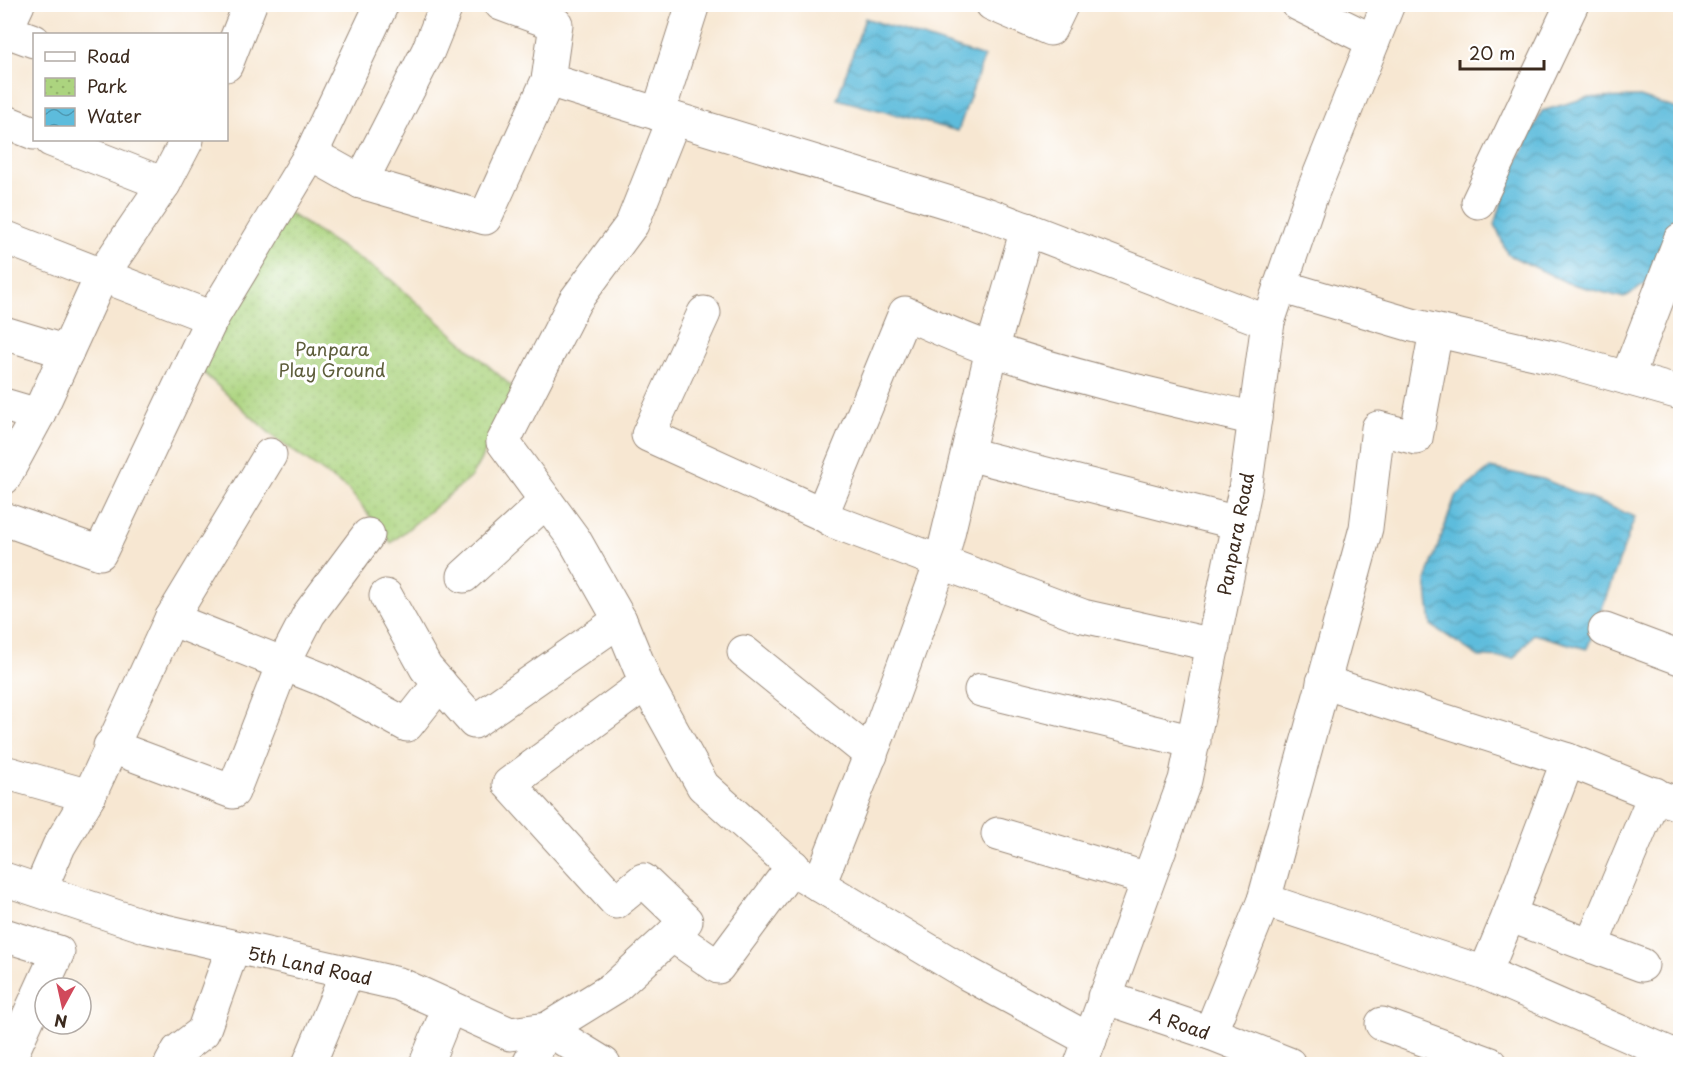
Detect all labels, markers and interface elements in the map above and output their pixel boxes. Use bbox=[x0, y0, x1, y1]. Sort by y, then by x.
legend bbox=[33, 33, 228, 141]
scale bar bbox=[1460, 33, 1544, 71]
text: 20 m bbox=[1469, 39, 1515, 66]
text: Road bbox=[87, 42, 131, 69]
text: Park bbox=[87, 72, 127, 99]
text: Water bbox=[87, 102, 142, 129]
park label: Panpara Play Ground bbox=[278, 335, 386, 383]
street label: Panpara Road bbox=[1210, 470, 1260, 598]
street label: 5th Land Road bbox=[246, 939, 374, 991]
north arrow bbox=[33, 976, 93, 1036]
street label: A Road bbox=[1146, 1000, 1214, 1046]
text: N bbox=[53, 1009, 69, 1035]

